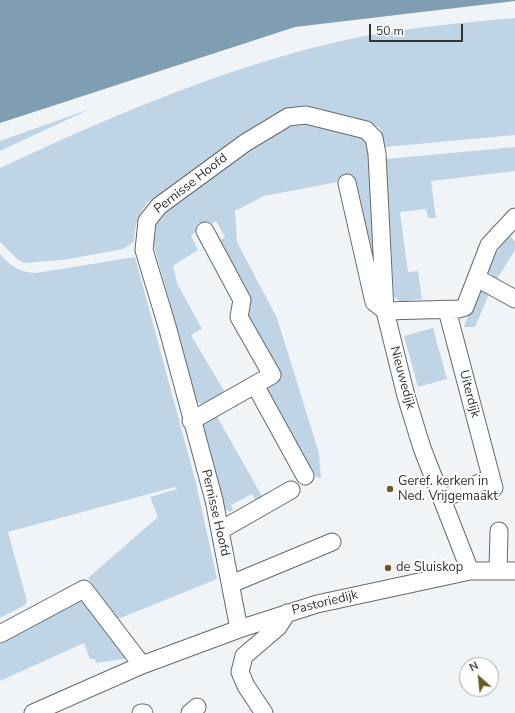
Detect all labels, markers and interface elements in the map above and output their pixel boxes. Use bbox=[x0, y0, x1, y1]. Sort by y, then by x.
scale bar bbox=[371, 16, 465, 42]
text: 50 m bbox=[376, 23, 404, 39]
street label: Pernisse Hoofd bbox=[151, 151, 231, 217]
street label: Nieuwedijk bbox=[386, 345, 418, 411]
street label: Uiterdijk bbox=[455, 369, 483, 419]
street label: Pernisse Hoofd bbox=[197, 468, 233, 558]
place label: Geref. kerken in Ned. Vrijgemaakt bbox=[398, 474, 498, 505]
marker: Geref. kerken in Ned. Vrijgemaakt bbox=[385, 484, 395, 494]
place label: de Sluiskop bbox=[396, 560, 463, 576]
marker: de Sluiskop bbox=[383, 563, 393, 573]
street label: Pastoriedijk bbox=[290, 587, 360, 619]
north arrow bbox=[459, 657, 499, 697]
text: N bbox=[467, 658, 481, 675]

